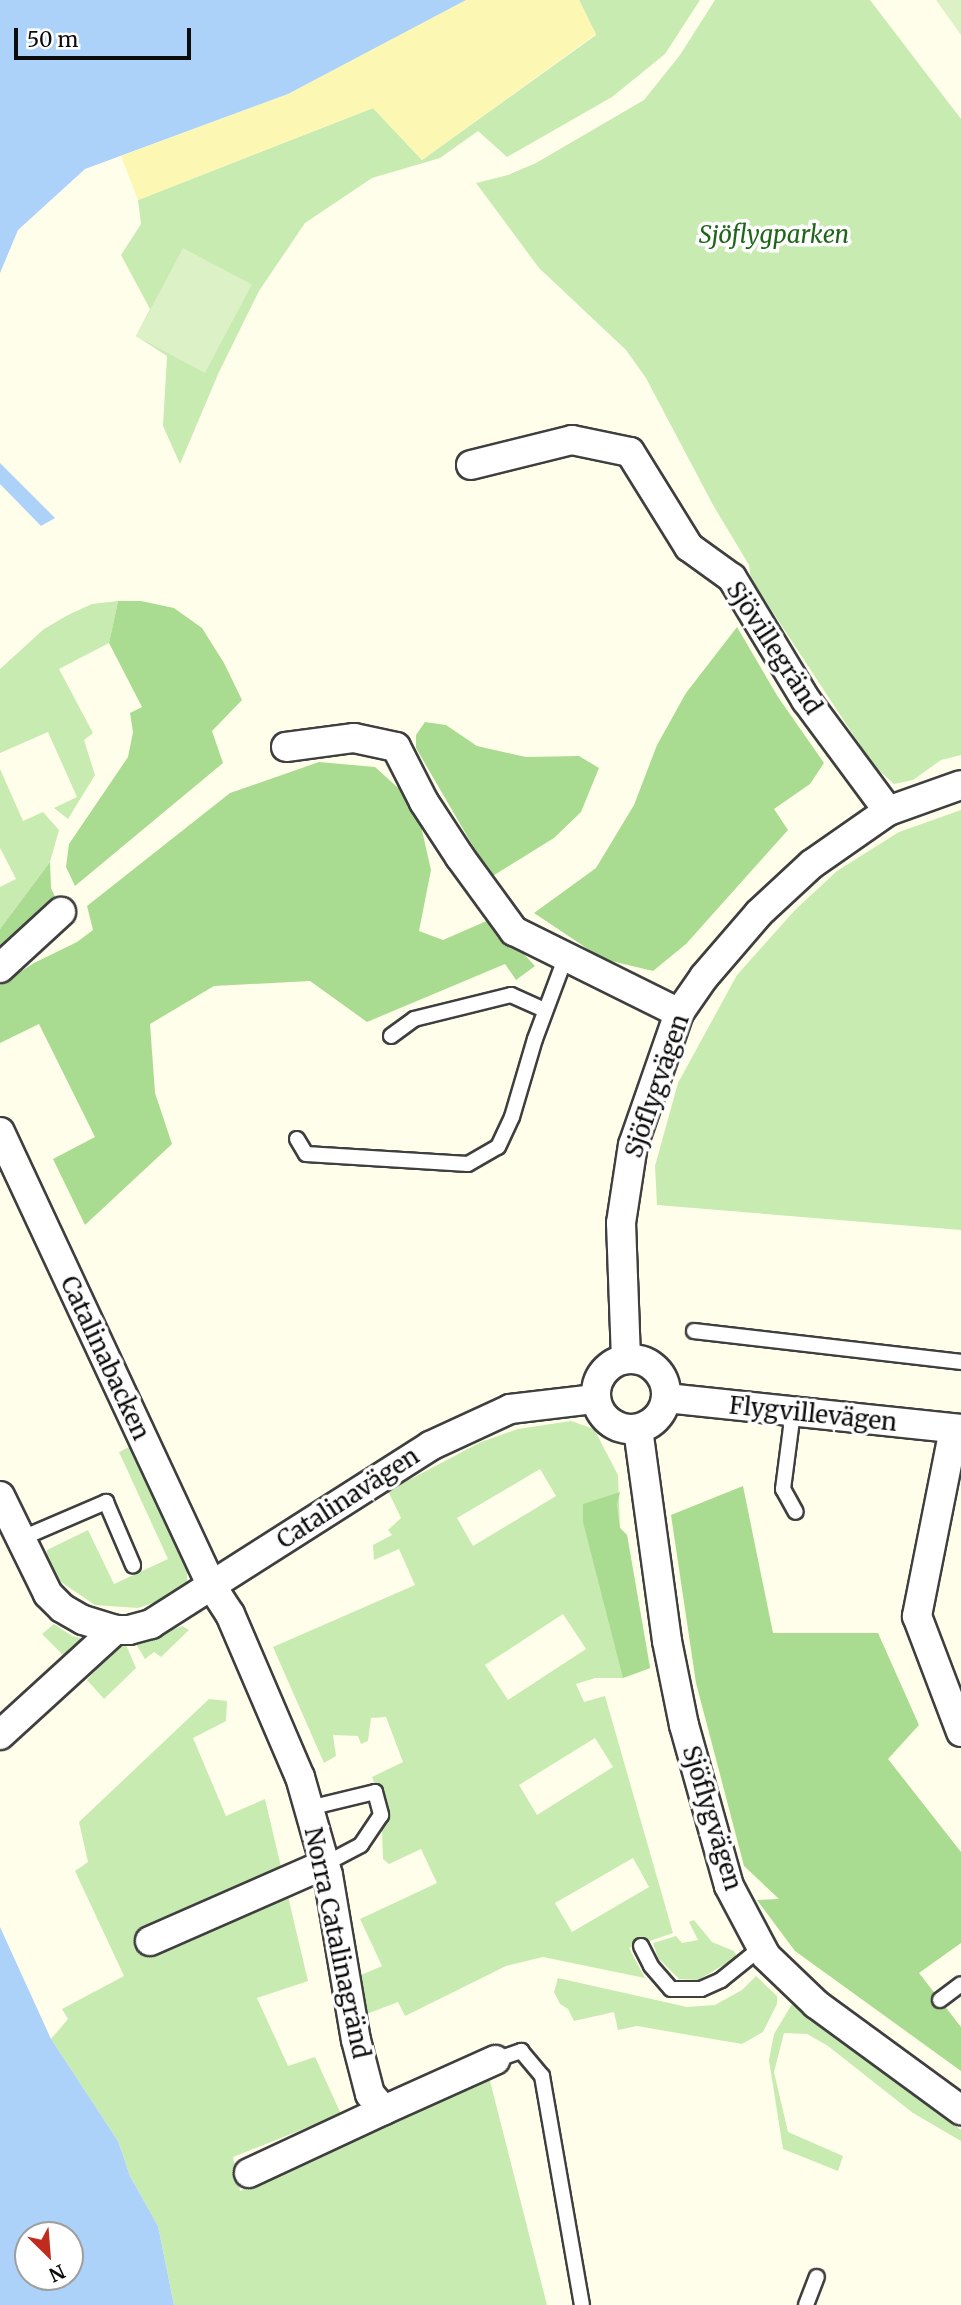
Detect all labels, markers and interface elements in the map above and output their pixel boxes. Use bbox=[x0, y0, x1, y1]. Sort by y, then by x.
scale bar bbox=[18, 14, 194, 58]
text: 50 m bbox=[27, 26, 78, 53]
park label: Sjöflygparken bbox=[699, 221, 849, 249]
street label: Sjövillegränd bbox=[720, 576, 828, 720]
street label: Sjöflygvägen bbox=[619, 1011, 695, 1161]
street label: Catalinabacken bbox=[54, 1272, 156, 1444]
street label: Flygvillevägen bbox=[728, 1391, 898, 1437]
street label: Catalinavägen bbox=[271, 1441, 425, 1555]
street label: Sjöflygvägen bbox=[676, 1742, 748, 1894]
street label: Norra Catalinagränd bbox=[298, 1825, 376, 2061]
north arrow bbox=[14, 2221, 84, 2291]
text: N bbox=[45, 2259, 69, 2287]

